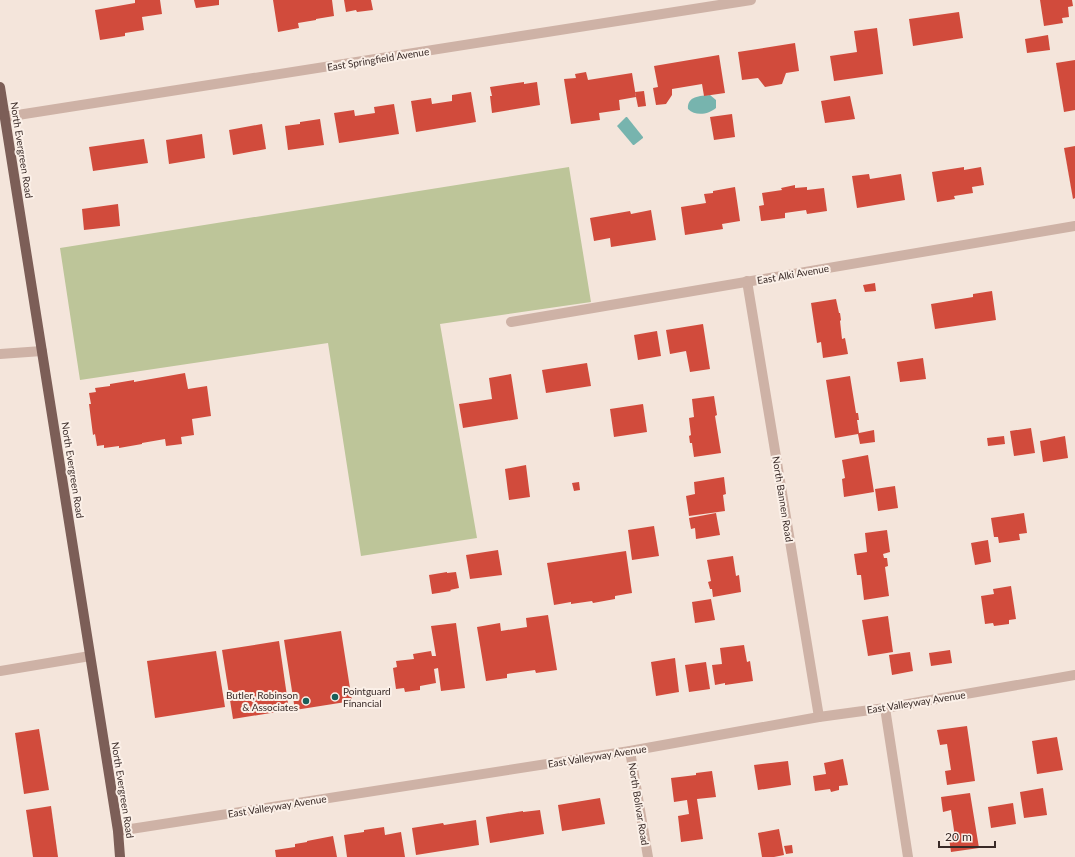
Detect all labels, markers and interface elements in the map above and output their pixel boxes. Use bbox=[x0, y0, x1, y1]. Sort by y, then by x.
street label: East Springfield Avenue bbox=[326, 45, 430, 73]
street label: North Evergreen Road bbox=[8, 101, 36, 199]
street label: East Alki Avenue bbox=[756, 262, 830, 286]
street label: North Evergreen Road bbox=[59, 421, 87, 519]
street label: North Bannen Road bbox=[770, 455, 796, 543]
place label: Pointguard Financial bbox=[343, 685, 391, 709]
street label: East Valleyway Avenue bbox=[866, 688, 966, 716]
place label: Butler, Robinson & Associates bbox=[226, 689, 298, 713]
marker: Pointguard Financial bbox=[330, 692, 340, 702]
marker: Butler, Robinson & Associates bbox=[301, 696, 311, 706]
street label: North Evergreen Road bbox=[109, 741, 137, 839]
street label: East Valleyway Avenue bbox=[547, 742, 647, 770]
street label: North Bolivar Road bbox=[627, 762, 651, 846]
street label: East Valleyway Avenue bbox=[227, 792, 327, 820]
scale bar bbox=[939, 823, 995, 849]
text: 20 m bbox=[945, 829, 972, 844]

